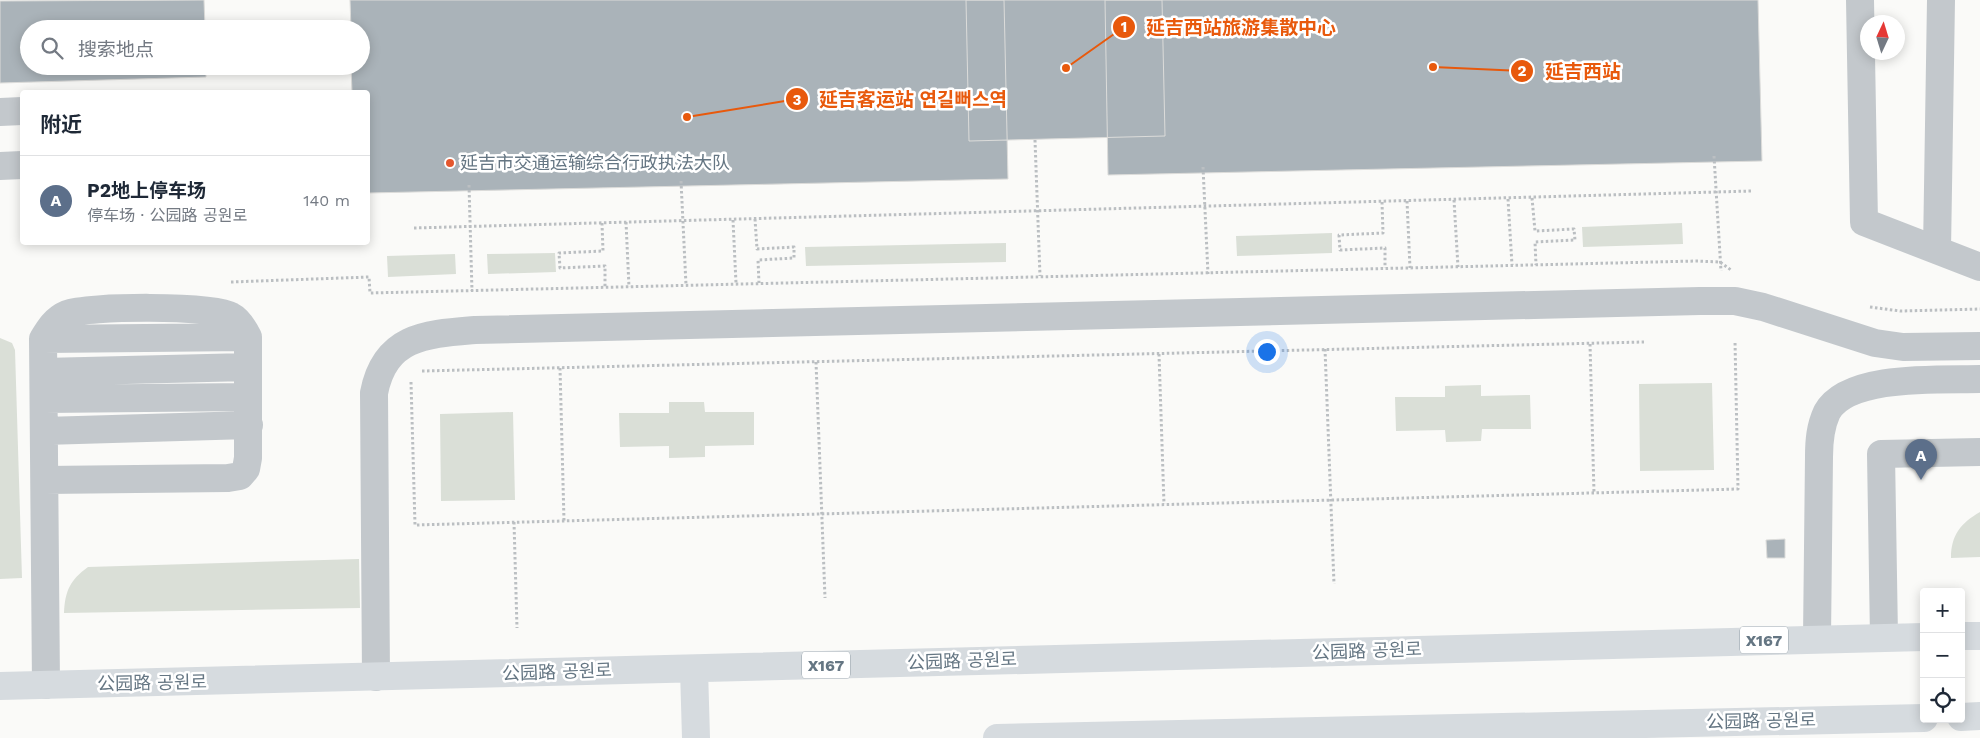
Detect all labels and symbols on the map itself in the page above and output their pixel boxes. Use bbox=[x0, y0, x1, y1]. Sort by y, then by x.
callout: 延吉西站旅游集散中心 bbox=[1111, 10, 1346, 44]
north arrow bbox=[1860, 15, 1905, 60]
text: 延吉西站旅游集散中心 bbox=[1146, 16, 1336, 39]
text: 1 bbox=[1121, 18, 1127, 36]
callout: 延吉西站 bbox=[1510, 54, 1631, 88]
text: 延吉西站 bbox=[1545, 60, 1621, 83]
text: 2 bbox=[1518, 62, 1527, 80]
callout: 延吉客运站 연길뻐스역 bbox=[784, 82, 1017, 116]
text: 延吉客运站 연길뻐스역 bbox=[819, 88, 1007, 111]
text: 3 bbox=[793, 91, 802, 109]
place label: 延吉市交通运输综合行政执法大队 bbox=[460, 152, 730, 173]
marker: 延吉市交通运输综合行政执法大队 bbox=[444, 157, 456, 169]
your location bbox=[1254, 339, 1280, 365]
pin: A bbox=[1905, 439, 1937, 480]
road number: X167 bbox=[1740, 626, 1788, 654]
street label: 公园路 공원로 bbox=[1312, 638, 1422, 663]
street label: 公园路 공원로 bbox=[907, 648, 1017, 673]
road number: X167 bbox=[802, 652, 850, 678]
street label: 公园路 공원로 bbox=[502, 659, 612, 684]
street label: 公园路 공원로 bbox=[97, 671, 207, 694]
street label: 公园路 공원로 bbox=[1706, 709, 1816, 732]

